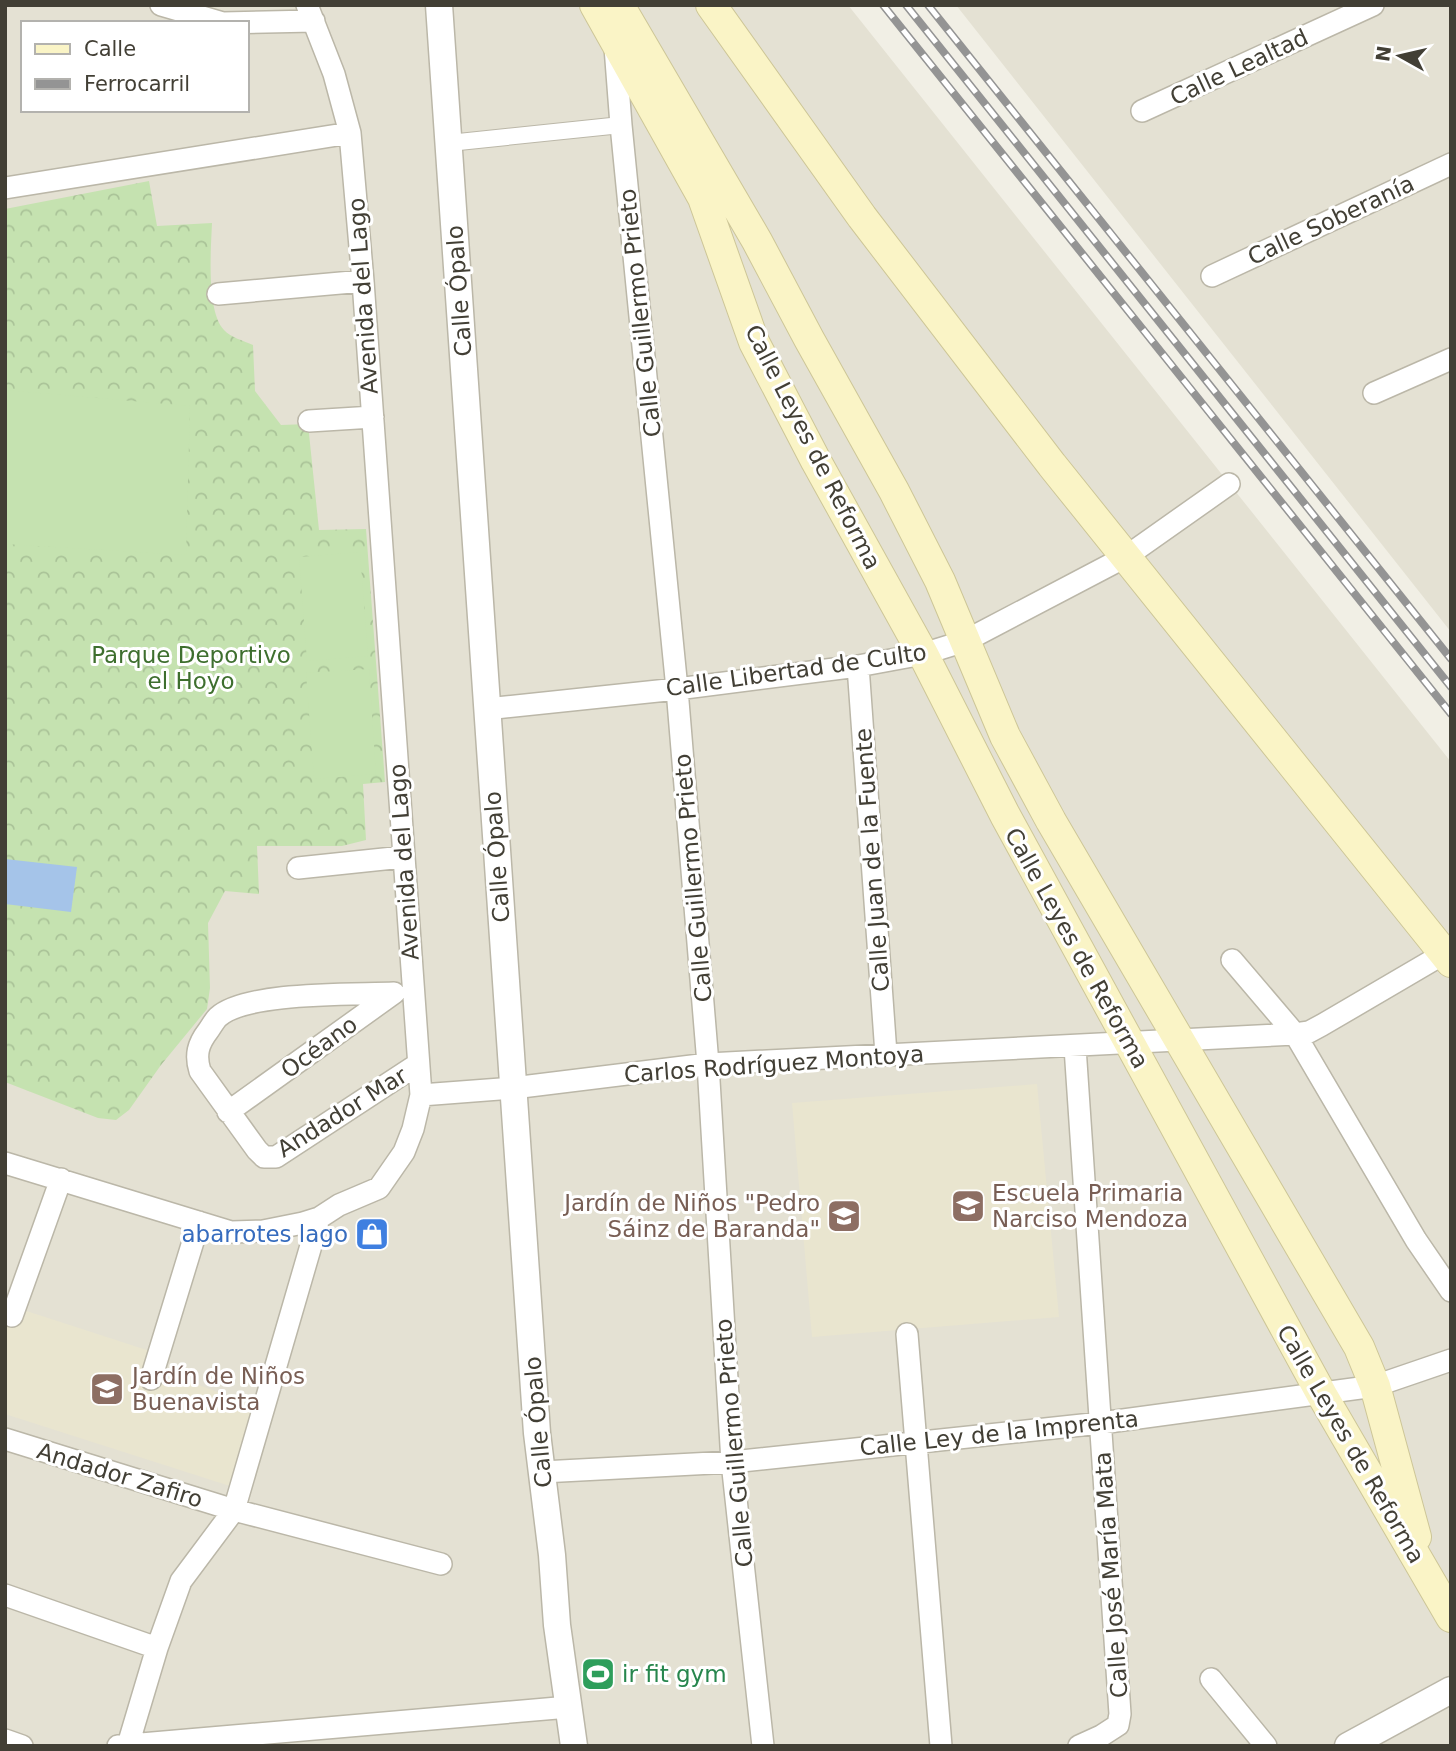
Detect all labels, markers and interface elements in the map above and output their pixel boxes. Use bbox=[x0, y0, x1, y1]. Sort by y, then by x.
legend bbox=[21, 21, 248, 112]
north arrow bbox=[1365, 21, 1435, 91]
street label: Calle Lealtad bbox=[1166, 24, 1312, 110]
text: Calle bbox=[84, 37, 136, 61]
text: N bbox=[1371, 44, 1395, 63]
text: Ferrocarril bbox=[84, 72, 190, 96]
street label: Calle Soberanía bbox=[1244, 170, 1418, 270]
street label: Calle Guillermo Prieto bbox=[614, 188, 666, 438]
street label: Avenida del Lago bbox=[343, 197, 383, 395]
street label: Calle Ópalo bbox=[440, 224, 477, 358]
street label: Calle Leyes de Reforma bbox=[740, 320, 886, 574]
street label: Calle Libertad de Culto bbox=[664, 639, 928, 701]
park label: Parque Deportivo el Hoyo bbox=[91, 642, 291, 694]
street label: Calle Juan de la Fuente bbox=[850, 727, 894, 993]
street label: Calle Guillermo Prieto bbox=[669, 753, 717, 1003]
street label: Avenida del Lago bbox=[384, 763, 424, 961]
street label: Calle Ópalo bbox=[478, 790, 515, 924]
street label: Calle Leyes de Reforma bbox=[1000, 823, 1154, 1073]
street label: Océano bbox=[276, 1011, 362, 1083]
street label: Carlos Rodríguez Montoya bbox=[623, 1041, 925, 1087]
street label: Andador Mar bbox=[272, 1062, 412, 1162]
place label: Escuela Primaria Narciso Mendoza bbox=[992, 1180, 1188, 1232]
school or university icon: Escuela Primaria Narciso Mendoza bbox=[949, 1187, 987, 1225]
place label: Jardín de Niños "Pedro Sáinz de Baranda" bbox=[562, 1190, 820, 1242]
school or university icon: Jardín de Niños "Pedro Sáinz de Baranda" bbox=[825, 1197, 863, 1235]
shop icon: abarrotes lago bbox=[353, 1215, 391, 1253]
place label: abarrotes lago bbox=[182, 1221, 348, 1247]
street label: Calle Guillermo Prieto bbox=[710, 1318, 758, 1568]
street label: Calle Leyes de Reforma bbox=[1272, 1320, 1430, 1568]
street label: Calle Ópalo bbox=[518, 1355, 557, 1489]
place label: Jardín de Niños Buenavista bbox=[130, 1363, 305, 1415]
school or university icon: Jardín de Niños Buenavista bbox=[88, 1370, 126, 1408]
street label: Calle Ley de la Imprenta bbox=[858, 1405, 1140, 1461]
street label: Andador Zafiro bbox=[34, 1437, 206, 1513]
street label: Calle José María Mata bbox=[1089, 1451, 1133, 1699]
sports icon: ir fit gym bbox=[579, 1655, 617, 1693]
place label: ir fit gym bbox=[622, 1661, 727, 1687]

